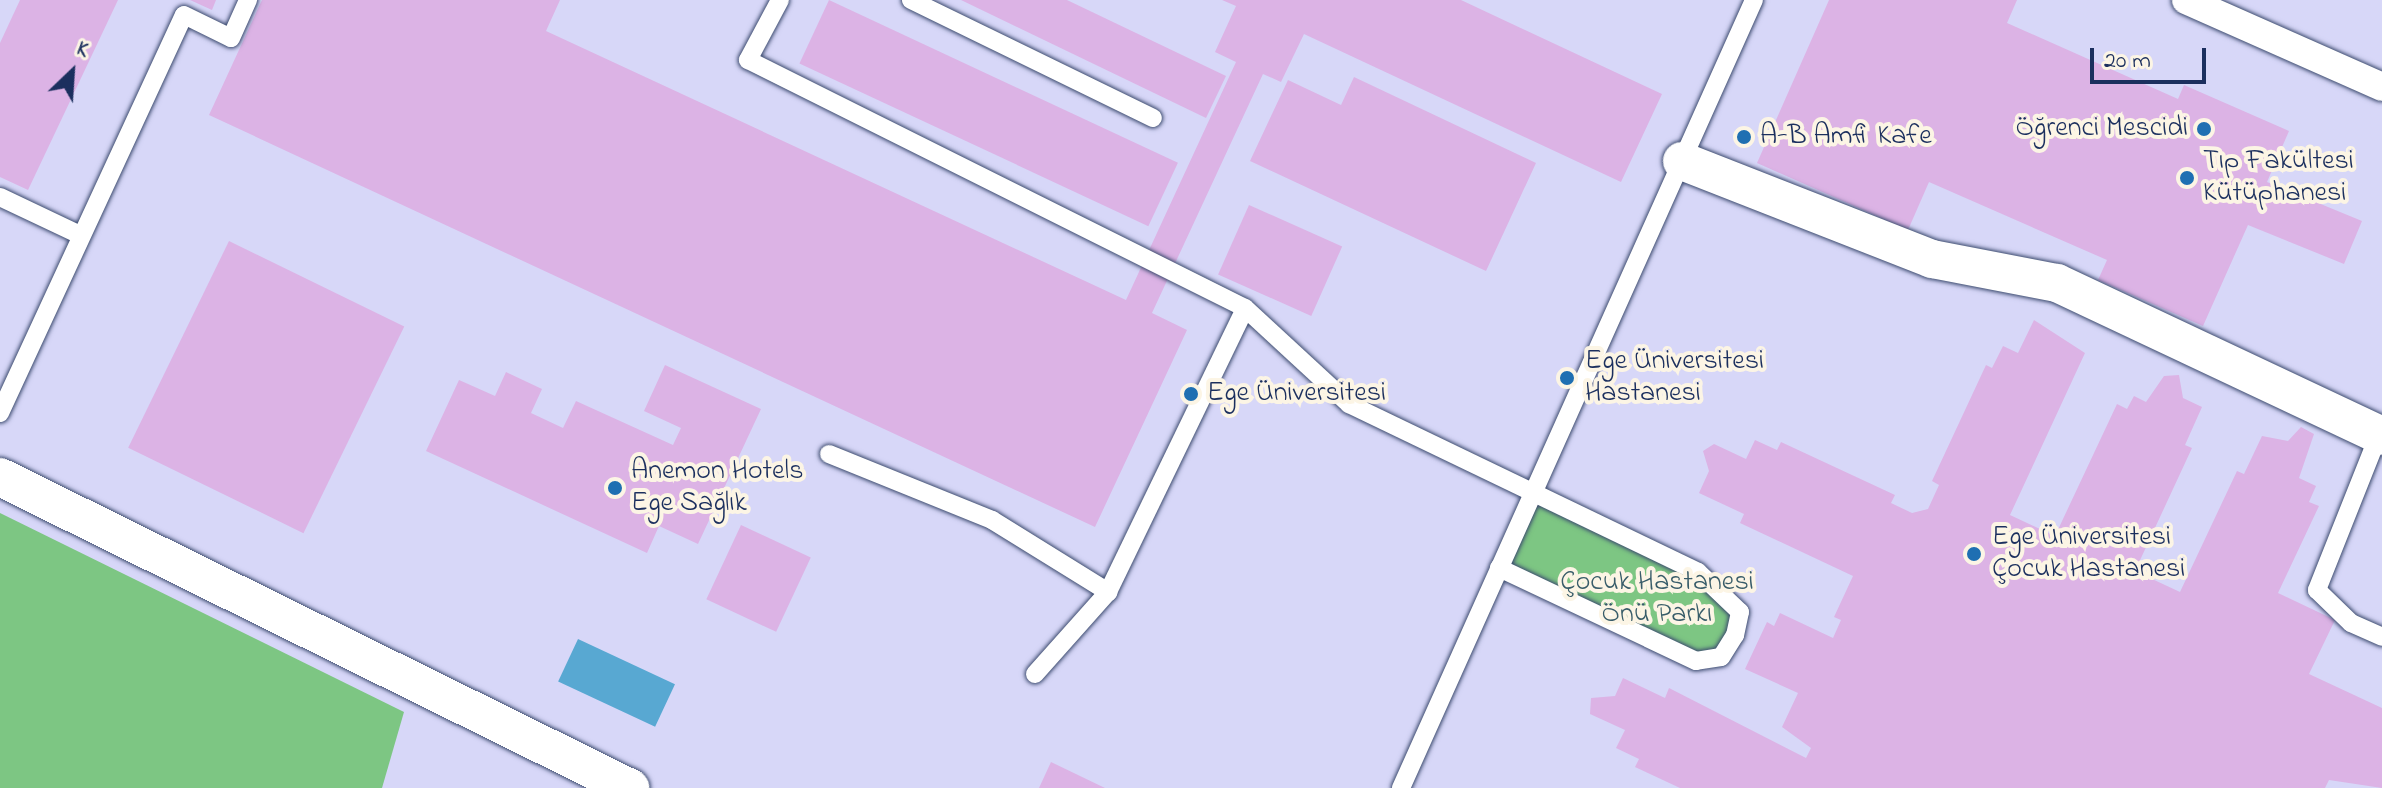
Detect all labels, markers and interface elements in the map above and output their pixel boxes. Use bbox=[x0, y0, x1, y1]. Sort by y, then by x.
north arrow bbox=[32, 32, 112, 112]
scale bar bbox=[2094, 32, 2210, 82]
text: K bbox=[71, 33, 94, 67]
text: 20 m bbox=[2104, 44, 2151, 79]
place label: Öğrenci Mescidi bbox=[2015, 112, 2188, 146]
place label: A-B Amfi Kafe bbox=[1760, 120, 1932, 154]
marker: Öğrenci Mescidi bbox=[2195, 120, 2213, 138]
marker: A-B Amfi Kafe bbox=[1735, 128, 1753, 146]
place label: Tıp Fakültesi Kütüphanesi bbox=[2203, 145, 2354, 211]
marker: Tıp Fakültesi Kütüphanesi bbox=[2178, 169, 2196, 187]
place label: Ege Üniversitesi Hastanesi bbox=[1585, 345, 1764, 411]
marker: Ege Üniversitesi Hastanesi bbox=[1556, 367, 1578, 389]
place label: Ege Üniversitesi bbox=[1207, 377, 1386, 411]
marker: Ege Üniversitesi bbox=[1182, 385, 1200, 403]
place label: Anemon Hotels Ege Sağlık bbox=[631, 455, 803, 521]
marker: Anemon Hotels Ege Sağlık bbox=[606, 479, 624, 497]
place label: Ege Üniversitesi Çocuk Hastanesi bbox=[1992, 521, 2185, 587]
marker: Ege Üniversitesi Çocuk Hastanesi bbox=[1963, 543, 1985, 565]
park label: Çocuk Hastanesi Önü Parkı bbox=[1560, 566, 1754, 632]

